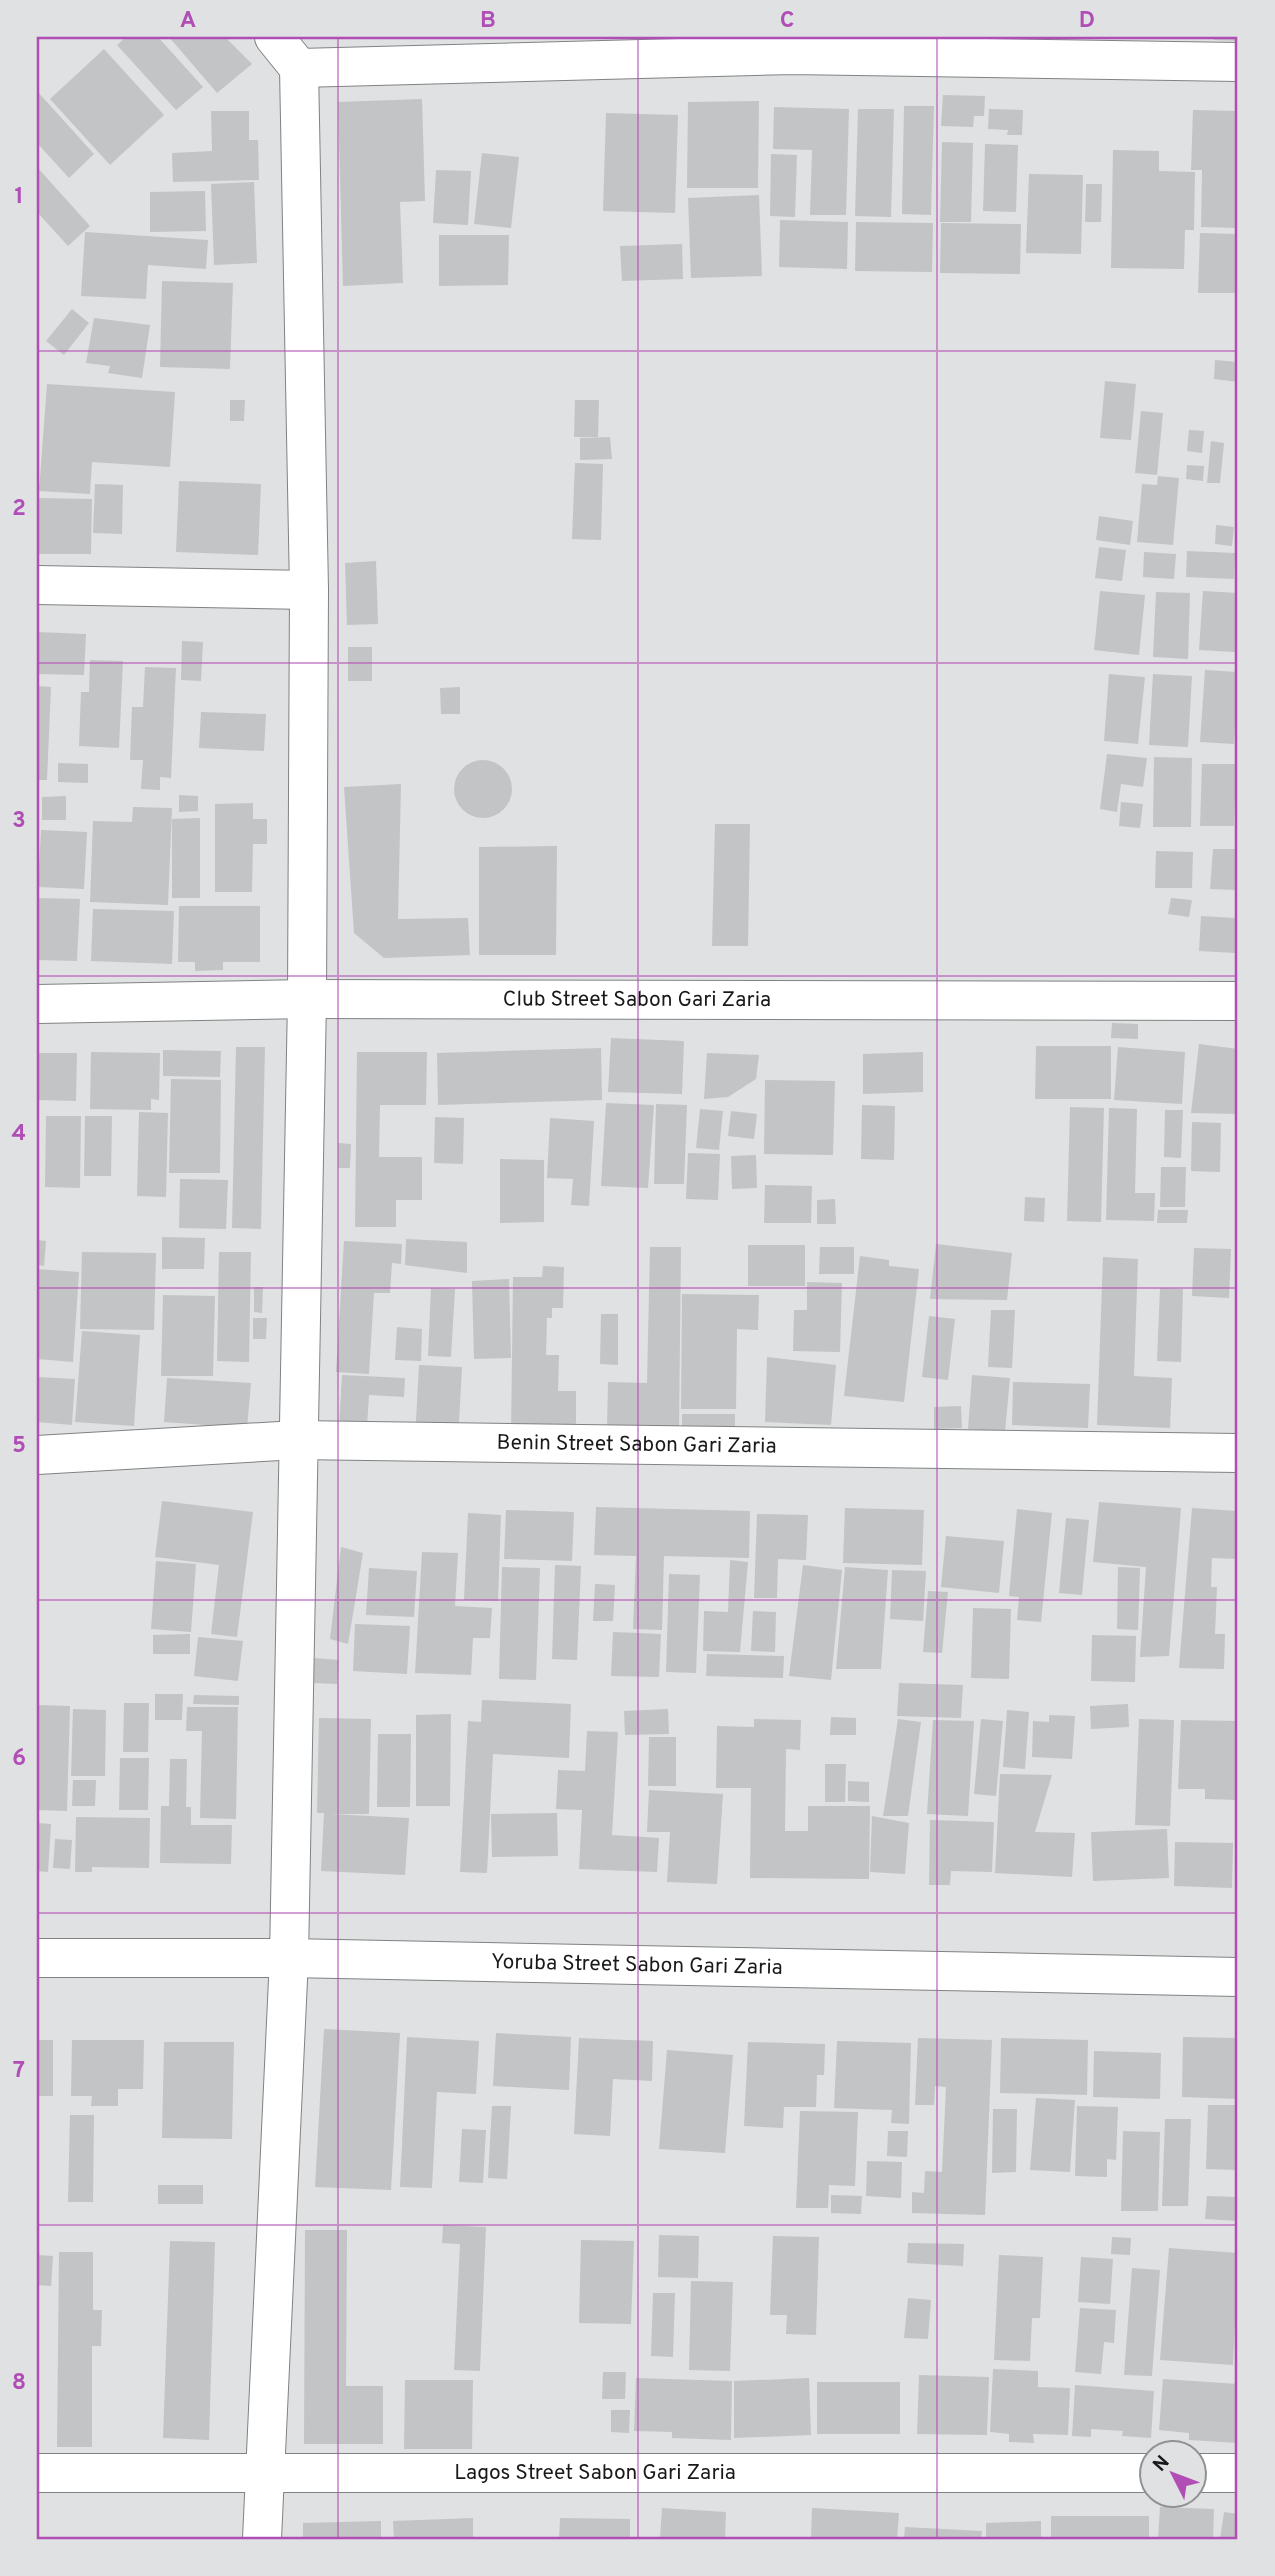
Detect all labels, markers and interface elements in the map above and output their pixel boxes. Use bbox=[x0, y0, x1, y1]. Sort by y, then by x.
text: A bbox=[180, 7, 196, 36]
text: B bbox=[480, 7, 496, 36]
text: C bbox=[780, 7, 794, 36]
text: D bbox=[1079, 7, 1095, 36]
text: 1 bbox=[14, 183, 24, 212]
text: 2 bbox=[12, 495, 26, 524]
text: 3 bbox=[12, 807, 26, 836]
street label: Club Street Sabon Gari Zaria bbox=[503, 986, 771, 1013]
text: 4 bbox=[12, 1120, 26, 1149]
street label: Benin Street Sabon Gari Zaria bbox=[496, 1429, 777, 1460]
text: 5 bbox=[12, 1432, 26, 1461]
text: 6 bbox=[12, 1745, 26, 1774]
street label: Yoruba Street Sabon Gari Zaria bbox=[491, 1949, 783, 1981]
text: 7 bbox=[13, 2057, 25, 2086]
text: 8 bbox=[12, 2369, 26, 2398]
north arrow bbox=[1138, 2440, 1208, 2510]
text: N bbox=[1148, 2451, 1175, 2477]
street label: Lagos Street Sabon Gari Zaria bbox=[454, 2460, 736, 2487]

